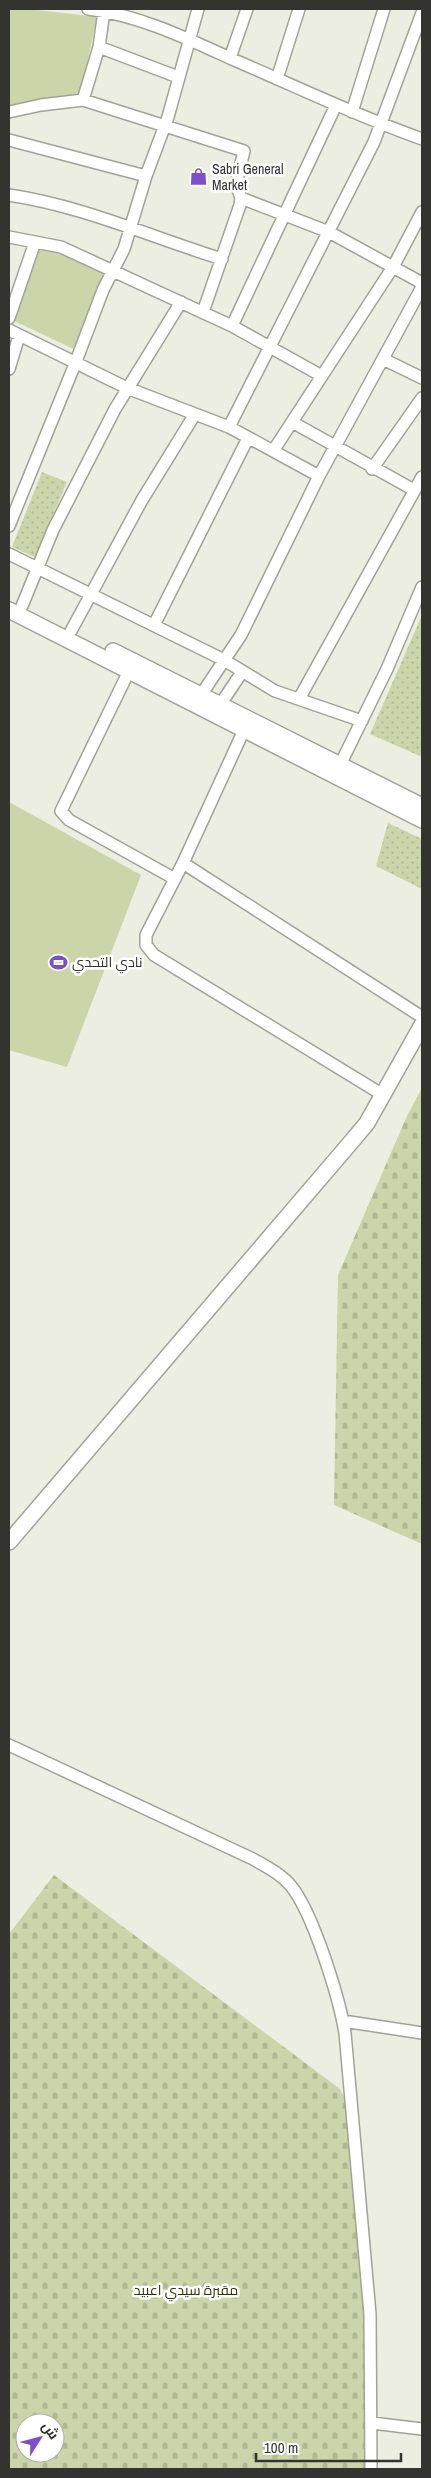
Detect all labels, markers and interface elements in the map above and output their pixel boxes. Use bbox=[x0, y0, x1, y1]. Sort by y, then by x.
place label: Sabri General Market bbox=[212, 160, 283, 194]
shop icon: Sabri General Market bbox=[188, 167, 208, 187]
sports icon: نادي التحدي bbox=[48, 952, 68, 972]
place label: نادي التحدي bbox=[72, 953, 143, 974]
park label: مقبرة سيدي اعبيد bbox=[134, 2281, 238, 2302]
north arrow bbox=[15, 2413, 65, 2463]
text: ش bbox=[38, 2418, 63, 2443]
scale bar bbox=[256, 2430, 401, 2462]
text: 100 m bbox=[264, 2437, 298, 2458]

